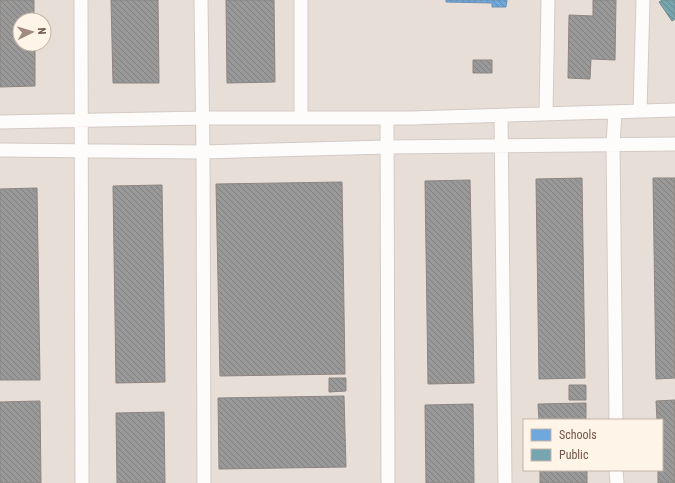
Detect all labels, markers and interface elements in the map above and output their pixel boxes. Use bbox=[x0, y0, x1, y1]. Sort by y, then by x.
north arrow bbox=[12, 12, 52, 52]
text: N bbox=[35, 27, 48, 35]
legend bbox=[523, 419, 663, 471]
text: Schools bbox=[559, 428, 597, 442]
text: Public bbox=[559, 448, 589, 462]

